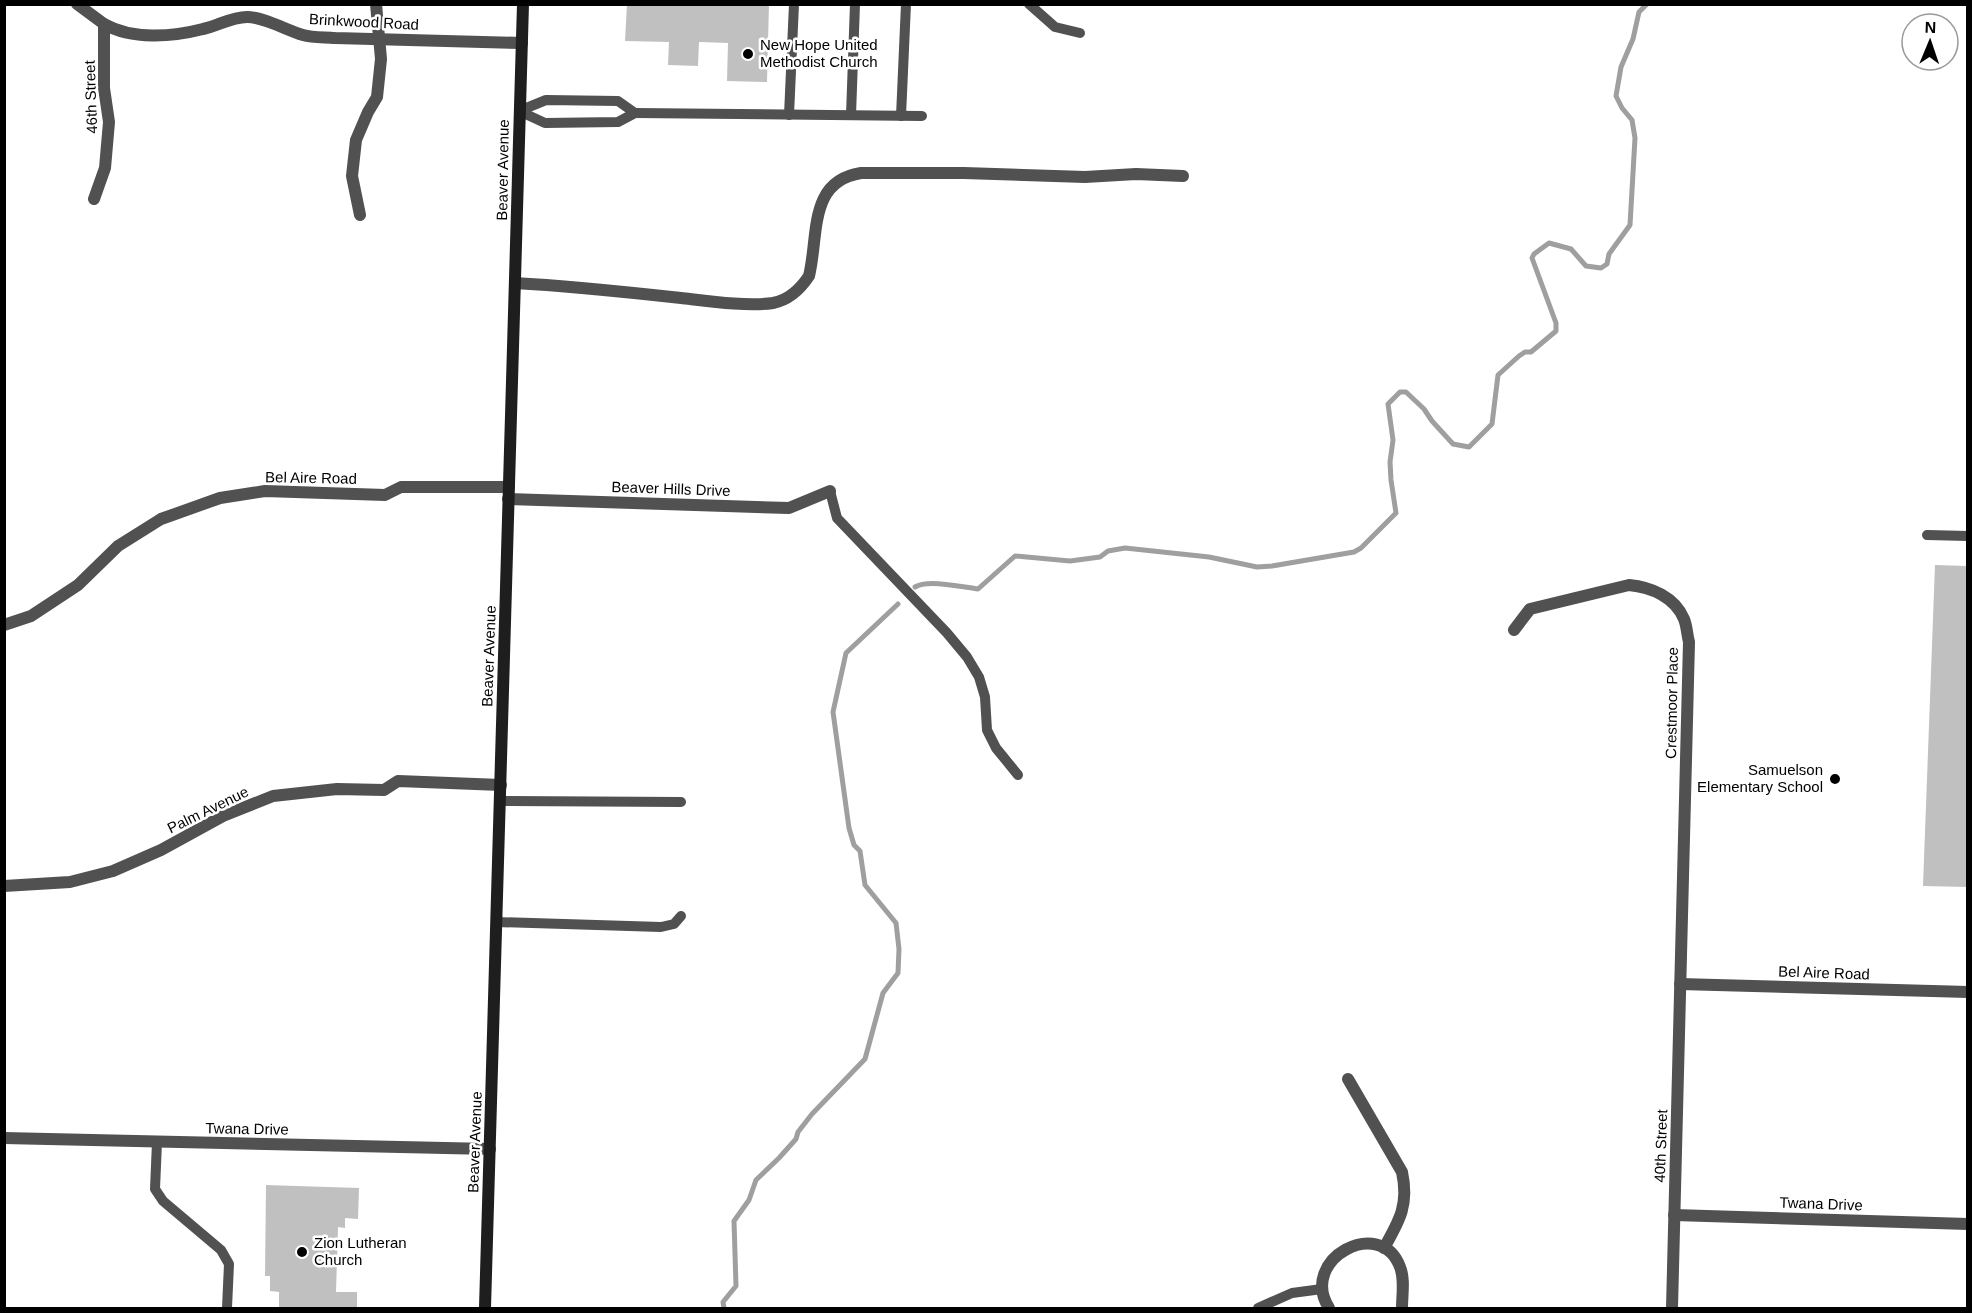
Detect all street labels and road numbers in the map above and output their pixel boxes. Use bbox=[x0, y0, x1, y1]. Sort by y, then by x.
street label: Brinkwood Road bbox=[309, 10, 419, 33]
street label: 46th Street bbox=[81, 59, 100, 134]
street label: Beaver Avenue bbox=[493, 119, 512, 221]
street label: Bel Aire Road bbox=[265, 468, 357, 487]
street label: Beaver Hills Drive bbox=[611, 478, 731, 499]
street label: Beaver Avenue bbox=[478, 605, 499, 707]
street label: Crestmoor Place bbox=[1662, 647, 1681, 759]
street label: Palm Avenue bbox=[164, 783, 251, 837]
street label: Bel Aire Road bbox=[1778, 962, 1870, 983]
street label: Beaver Avenue bbox=[464, 1091, 485, 1193]
street label: 40th Street bbox=[1651, 1108, 1670, 1183]
street label: Twana Drive bbox=[205, 1119, 289, 1138]
street label: Twana Drive bbox=[1779, 1194, 1863, 1213]

